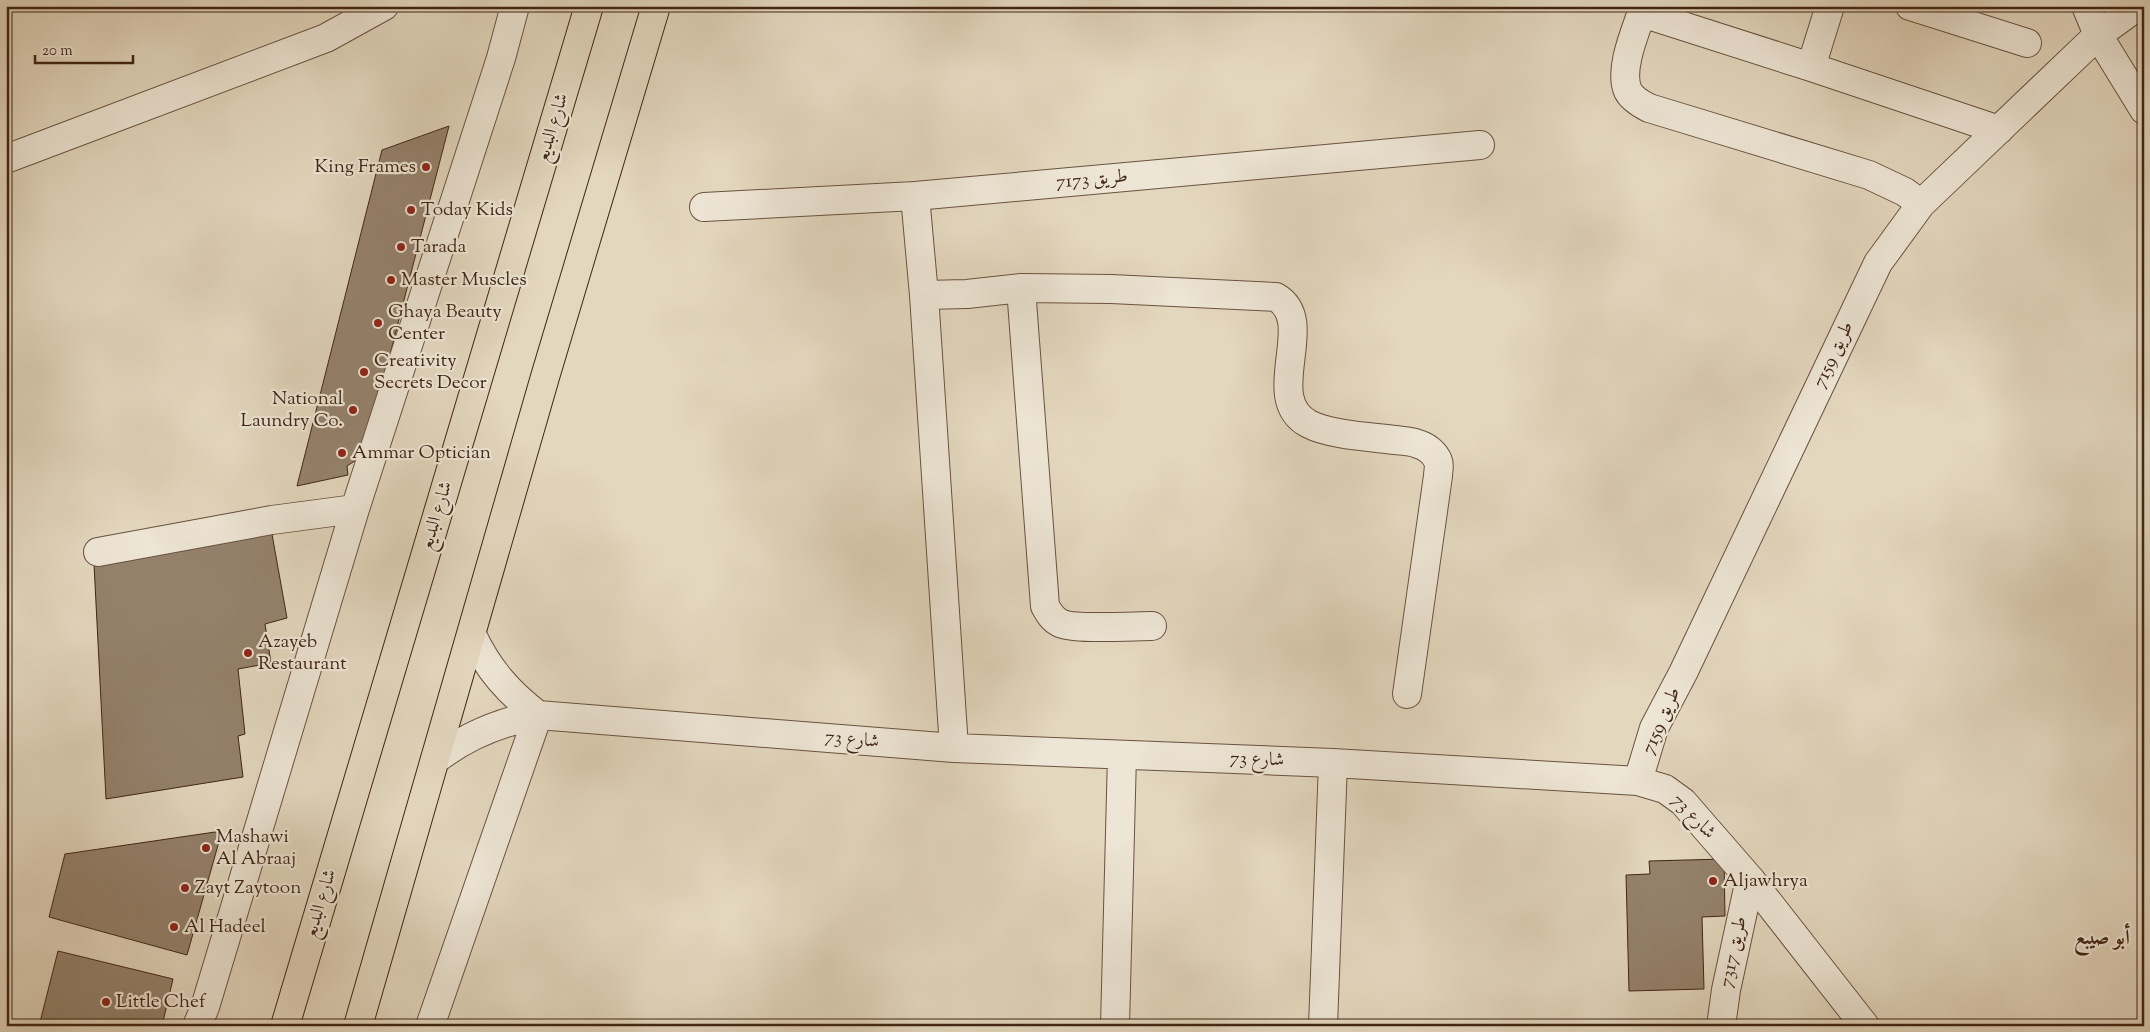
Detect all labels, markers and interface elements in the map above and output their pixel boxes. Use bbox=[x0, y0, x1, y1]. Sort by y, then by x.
scale bar bbox=[35, 32, 132, 64]
text: 20 m bbox=[42, 41, 73, 62]
street label: شارع البديع bbox=[530, 90, 578, 167]
place label: King Frames bbox=[315, 154, 416, 181]
marker: King Frames bbox=[420, 161, 432, 173]
street label: طريق 7173 bbox=[1055, 163, 1129, 197]
place label: Today Kids bbox=[421, 197, 513, 224]
marker: Today Kids bbox=[405, 204, 417, 216]
place label: Tarada bbox=[411, 234, 467, 261]
marker: Tarada bbox=[395, 241, 407, 253]
place label: Master Muscles bbox=[401, 267, 527, 294]
marker: Master Muscles bbox=[385, 274, 397, 286]
place label: Ghaya Beauty Center bbox=[388, 299, 502, 348]
marker: Ghaya Beauty Center bbox=[372, 317, 384, 329]
street label: طريق 7159 bbox=[1807, 317, 1861, 393]
place label: Creativity Secrets Decor bbox=[374, 348, 487, 397]
marker: Creativity Secrets Decor bbox=[358, 366, 370, 378]
place label: National Laundry Co. bbox=[240, 386, 343, 435]
marker: National Laundry Co. bbox=[347, 404, 359, 416]
place label: Ammar Optician bbox=[352, 440, 491, 467]
marker: Ammar Optician bbox=[336, 447, 348, 459]
street label: شارع البديع bbox=[414, 478, 462, 555]
place label: Azayeb Restaurant bbox=[258, 629, 347, 678]
marker: Azayeb Restaurant bbox=[242, 647, 254, 659]
street label: طريق 7159 bbox=[1636, 683, 1688, 759]
street label: شارع 73 bbox=[824, 724, 880, 756]
street label: شارع 73 bbox=[1229, 746, 1285, 774]
street label: شارع 73 bbox=[1664, 788, 1722, 846]
place label: Mashawi Al Abraaj bbox=[216, 824, 296, 873]
marker: Mashawi Al Abraaj bbox=[200, 842, 212, 854]
street label: شارع البديع bbox=[298, 866, 346, 943]
place label: Aljawhrya bbox=[1723, 868, 1808, 895]
place label: Zayt Zaytoon bbox=[195, 875, 301, 902]
marker: Aljawhrya bbox=[1707, 875, 1719, 887]
marker: Zayt Zaytoon bbox=[179, 882, 191, 894]
place label: Al Hadeel bbox=[184, 914, 266, 941]
street label: طريق 7317 bbox=[1713, 914, 1755, 990]
marker: Al Hadeel bbox=[168, 921, 180, 933]
district label: أبو صيبع bbox=[2074, 923, 2130, 956]
place label: Little Chef bbox=[116, 989, 207, 1016]
marker: Little Chef bbox=[100, 996, 112, 1008]

